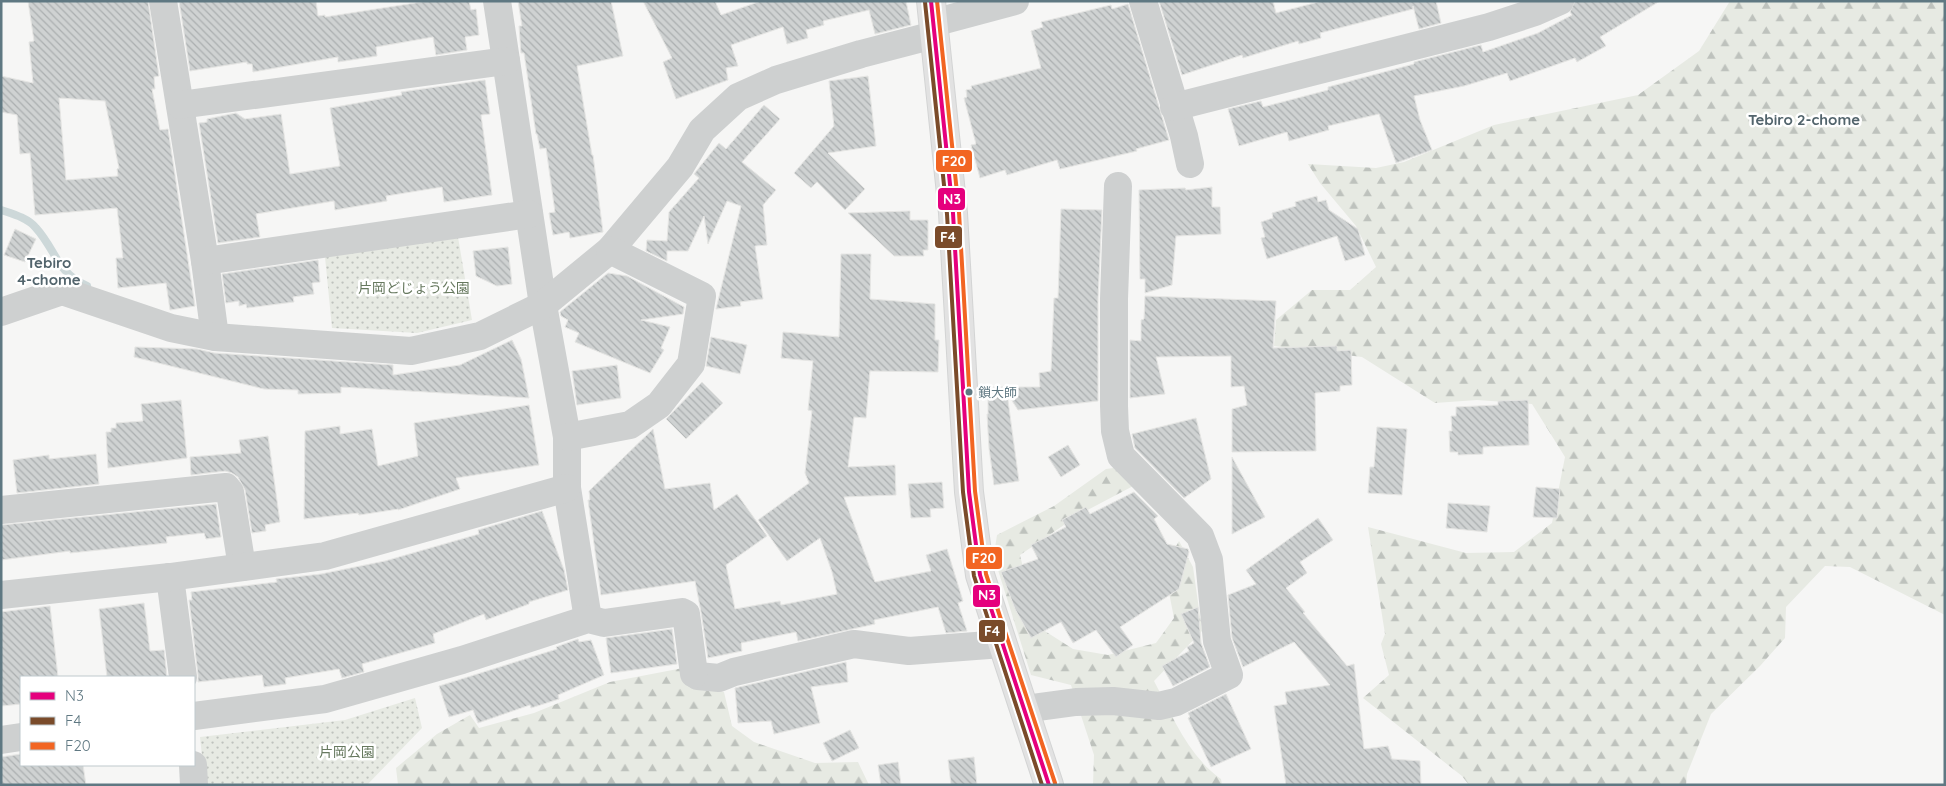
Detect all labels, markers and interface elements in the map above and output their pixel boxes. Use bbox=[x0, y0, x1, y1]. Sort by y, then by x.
district label: Tebiro 2-chome bbox=[1748, 110, 1860, 129]
line badge: F20 bbox=[935, 149, 973, 173]
text: F20 bbox=[942, 152, 967, 170]
line badge: N3 bbox=[937, 187, 966, 211]
text: N3 bbox=[943, 190, 961, 208]
line badge: F4 bbox=[934, 225, 963, 249]
text: F4 bbox=[940, 228, 956, 246]
district label: Tebiro 4-chome bbox=[17, 253, 81, 289]
park label: 片岡どじょう公園 bbox=[358, 279, 470, 297]
place label: 鎖大師 bbox=[978, 384, 1017, 400]
marker: 鎖大師 bbox=[964, 387, 974, 397]
line badge: F20 bbox=[965, 546, 1003, 570]
text: F20 bbox=[972, 549, 997, 567]
line badge: N3 bbox=[972, 584, 1001, 608]
text: N3 bbox=[978, 586, 996, 604]
line badge: F4 bbox=[978, 619, 1006, 643]
text: F4 bbox=[984, 622, 1000, 640]
legend bbox=[20, 676, 195, 766]
text: N3 bbox=[65, 686, 84, 705]
text: F4 bbox=[65, 711, 81, 730]
text: F20 bbox=[65, 736, 91, 755]
park label: 片岡公園 bbox=[319, 743, 375, 761]

